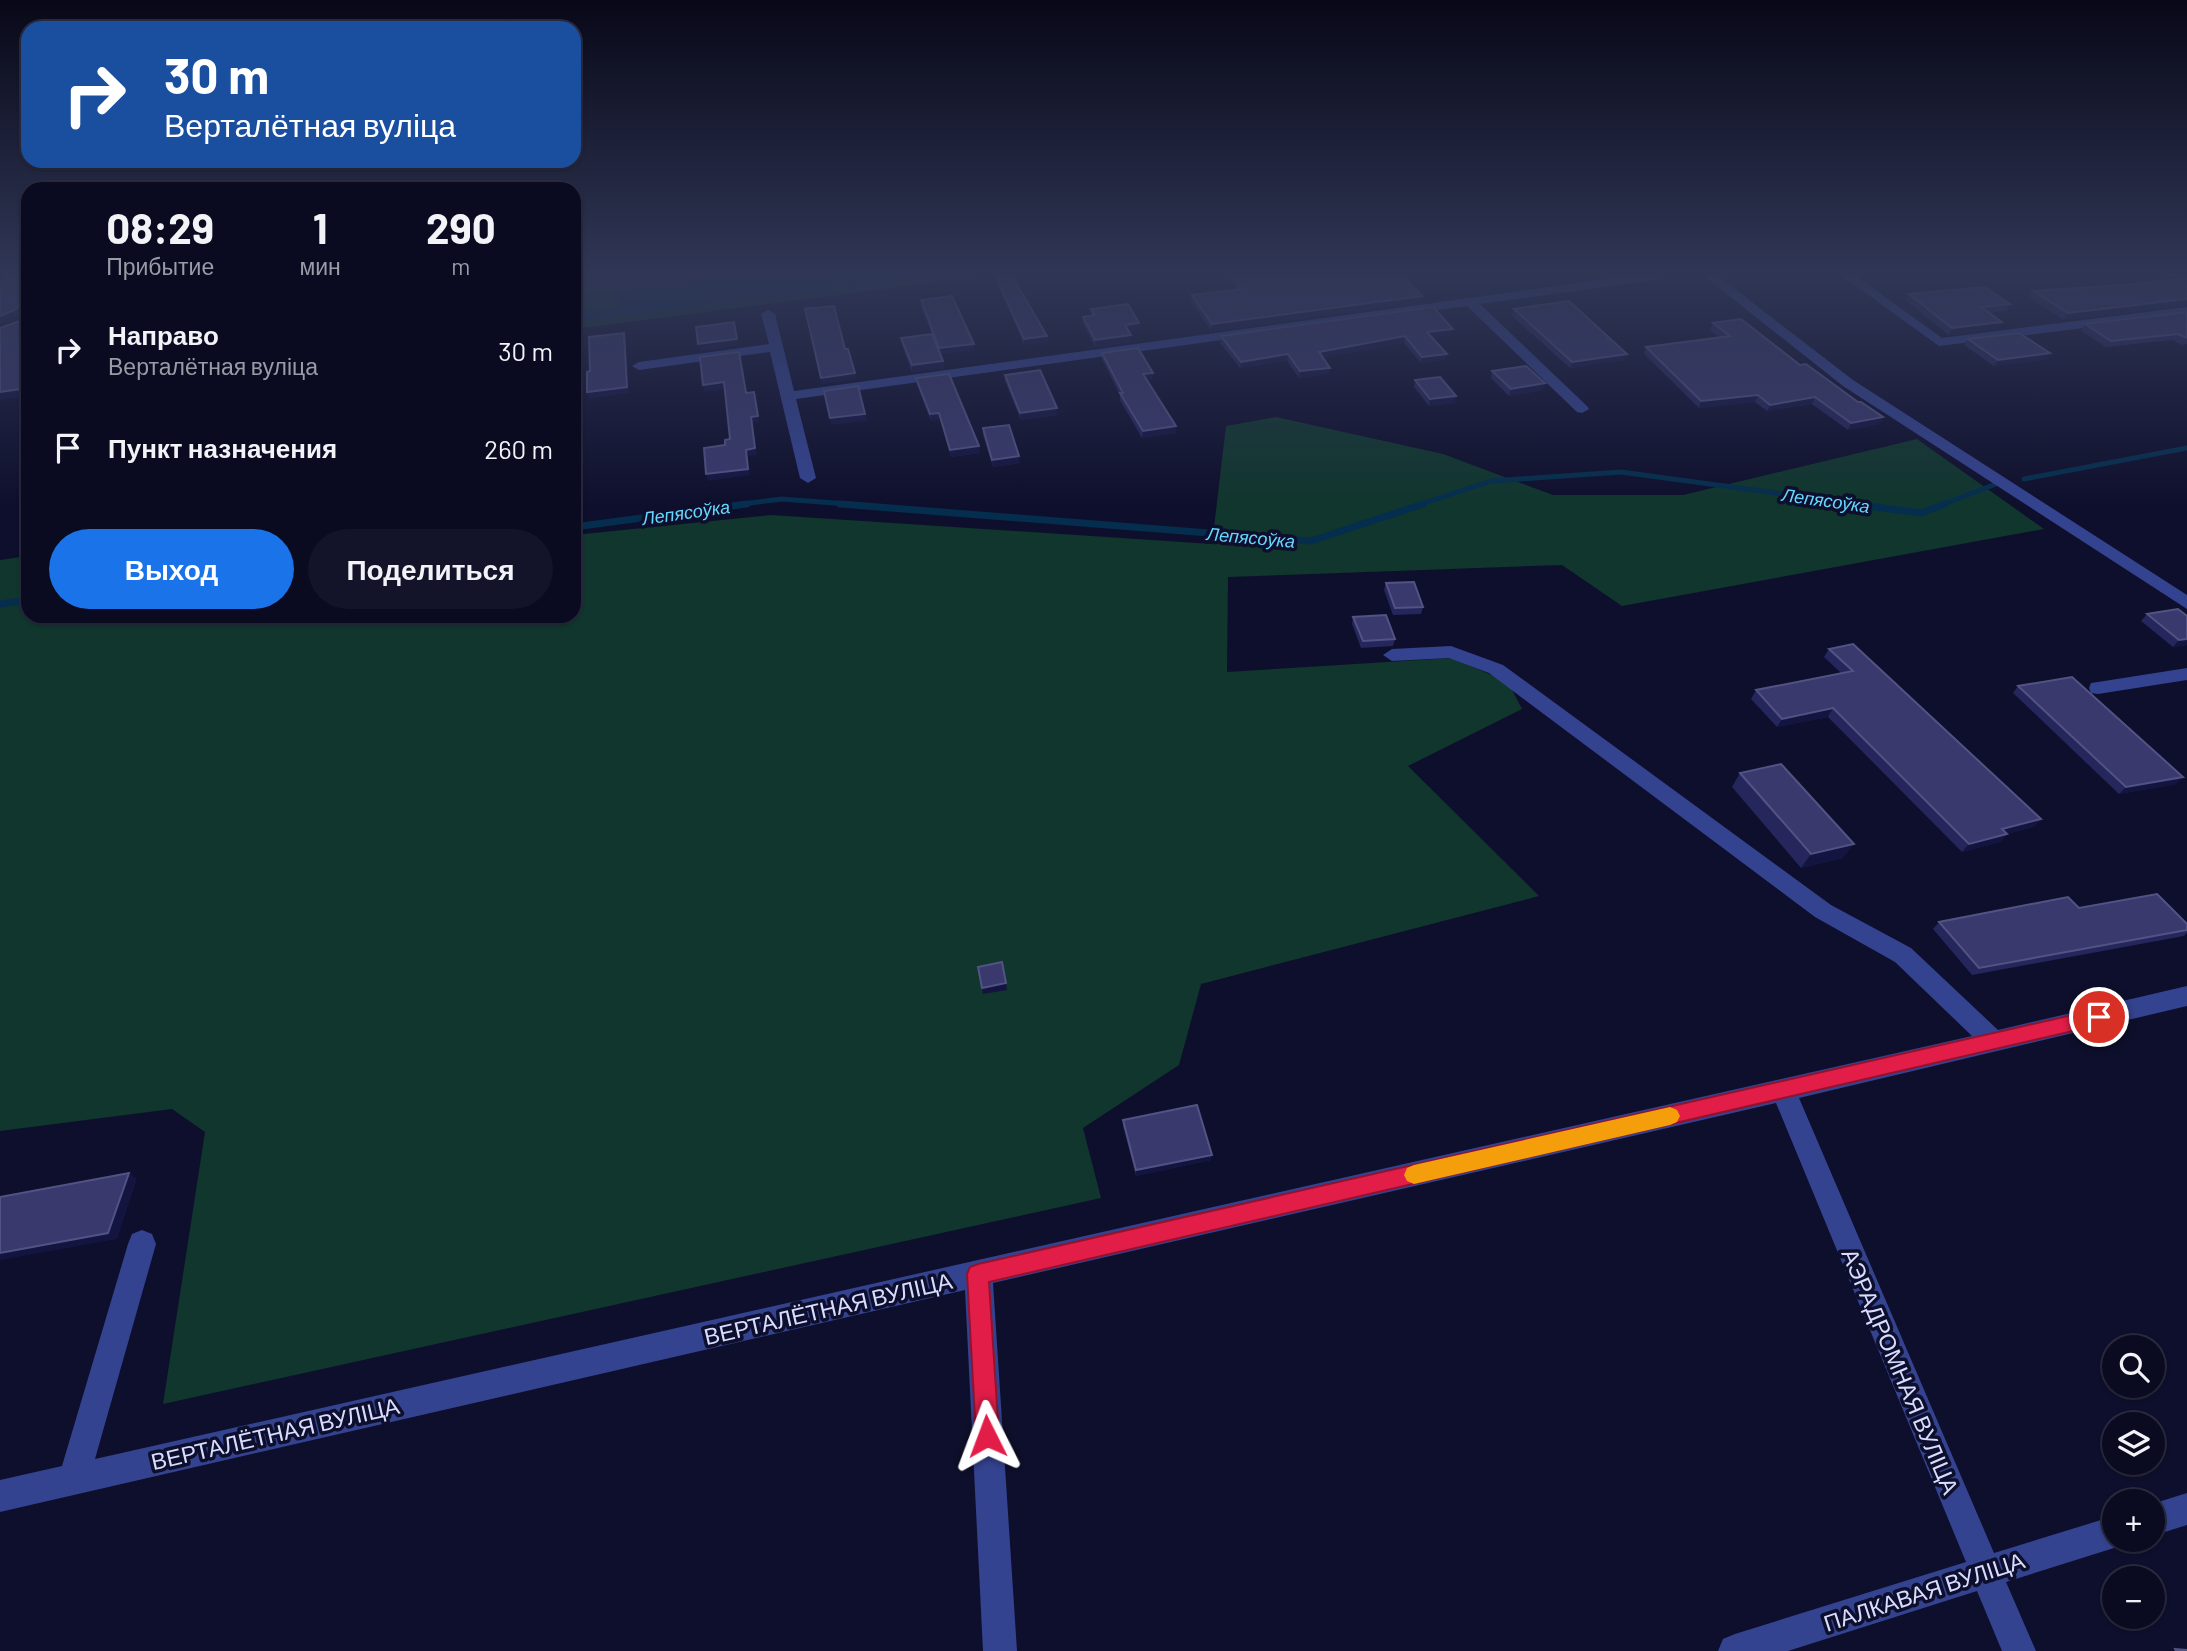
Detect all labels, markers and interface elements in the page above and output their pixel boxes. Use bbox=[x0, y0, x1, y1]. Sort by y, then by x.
text: 30 m bbox=[164, 45, 269, 104]
icon: right bbox=[49, 49, 140, 140]
text: Верталётная вуліца bbox=[164, 105, 456, 143]
text: 08:29 bbox=[106, 202, 214, 252]
text: 1 bbox=[313, 202, 328, 252]
text: 290 bbox=[426, 202, 496, 252]
text: Прибытие bbox=[106, 252, 214, 280]
text: мин bbox=[299, 252, 341, 280]
text: m bbox=[451, 252, 470, 280]
text: Направо bbox=[108, 319, 219, 350]
icon: right bbox=[49, 331, 87, 369]
text: 30 m bbox=[498, 335, 553, 366]
text: Верталётная вуліца bbox=[108, 352, 318, 380]
icon: arrive bbox=[49, 429, 87, 467]
text: Пункт назначения bbox=[108, 432, 337, 463]
text: 260 m bbox=[484, 433, 553, 464]
water label: Лепясоўка bbox=[1780, 483, 1871, 517]
water label: Лепясоўка bbox=[640, 495, 731, 529]
water label: Лепясоўка bbox=[1205, 522, 1296, 552]
button: Выход bbox=[49, 529, 294, 609]
button: Поделиться bbox=[308, 529, 553, 609]
pin bbox=[2069, 987, 2129, 1047]
icon: arrive bbox=[2080, 998, 2118, 1036]
street label: АЭРАДРОМНАЯ ВУЛІЦА bbox=[1837, 1244, 1966, 1499]
street label: ВЕРТАЛЁТНАЯ ВУЛІЦА bbox=[701, 1266, 956, 1350]
map controls bbox=[2102, 1335, 2165, 1629]
button: search bbox=[2102, 1335, 2165, 1398]
street label: ВЕРТАЛЁТНАЯ ВУЛІЦА bbox=[148, 1391, 403, 1475]
position arrow bbox=[950, 1399, 1024, 1473]
button: layers bbox=[2102, 1412, 2165, 1475]
button: + bbox=[2102, 1489, 2165, 1552]
street label: ПАЛКАВАЯ ВУЛІЦА bbox=[1820, 1545, 2029, 1637]
button: − bbox=[2102, 1566, 2165, 1629]

